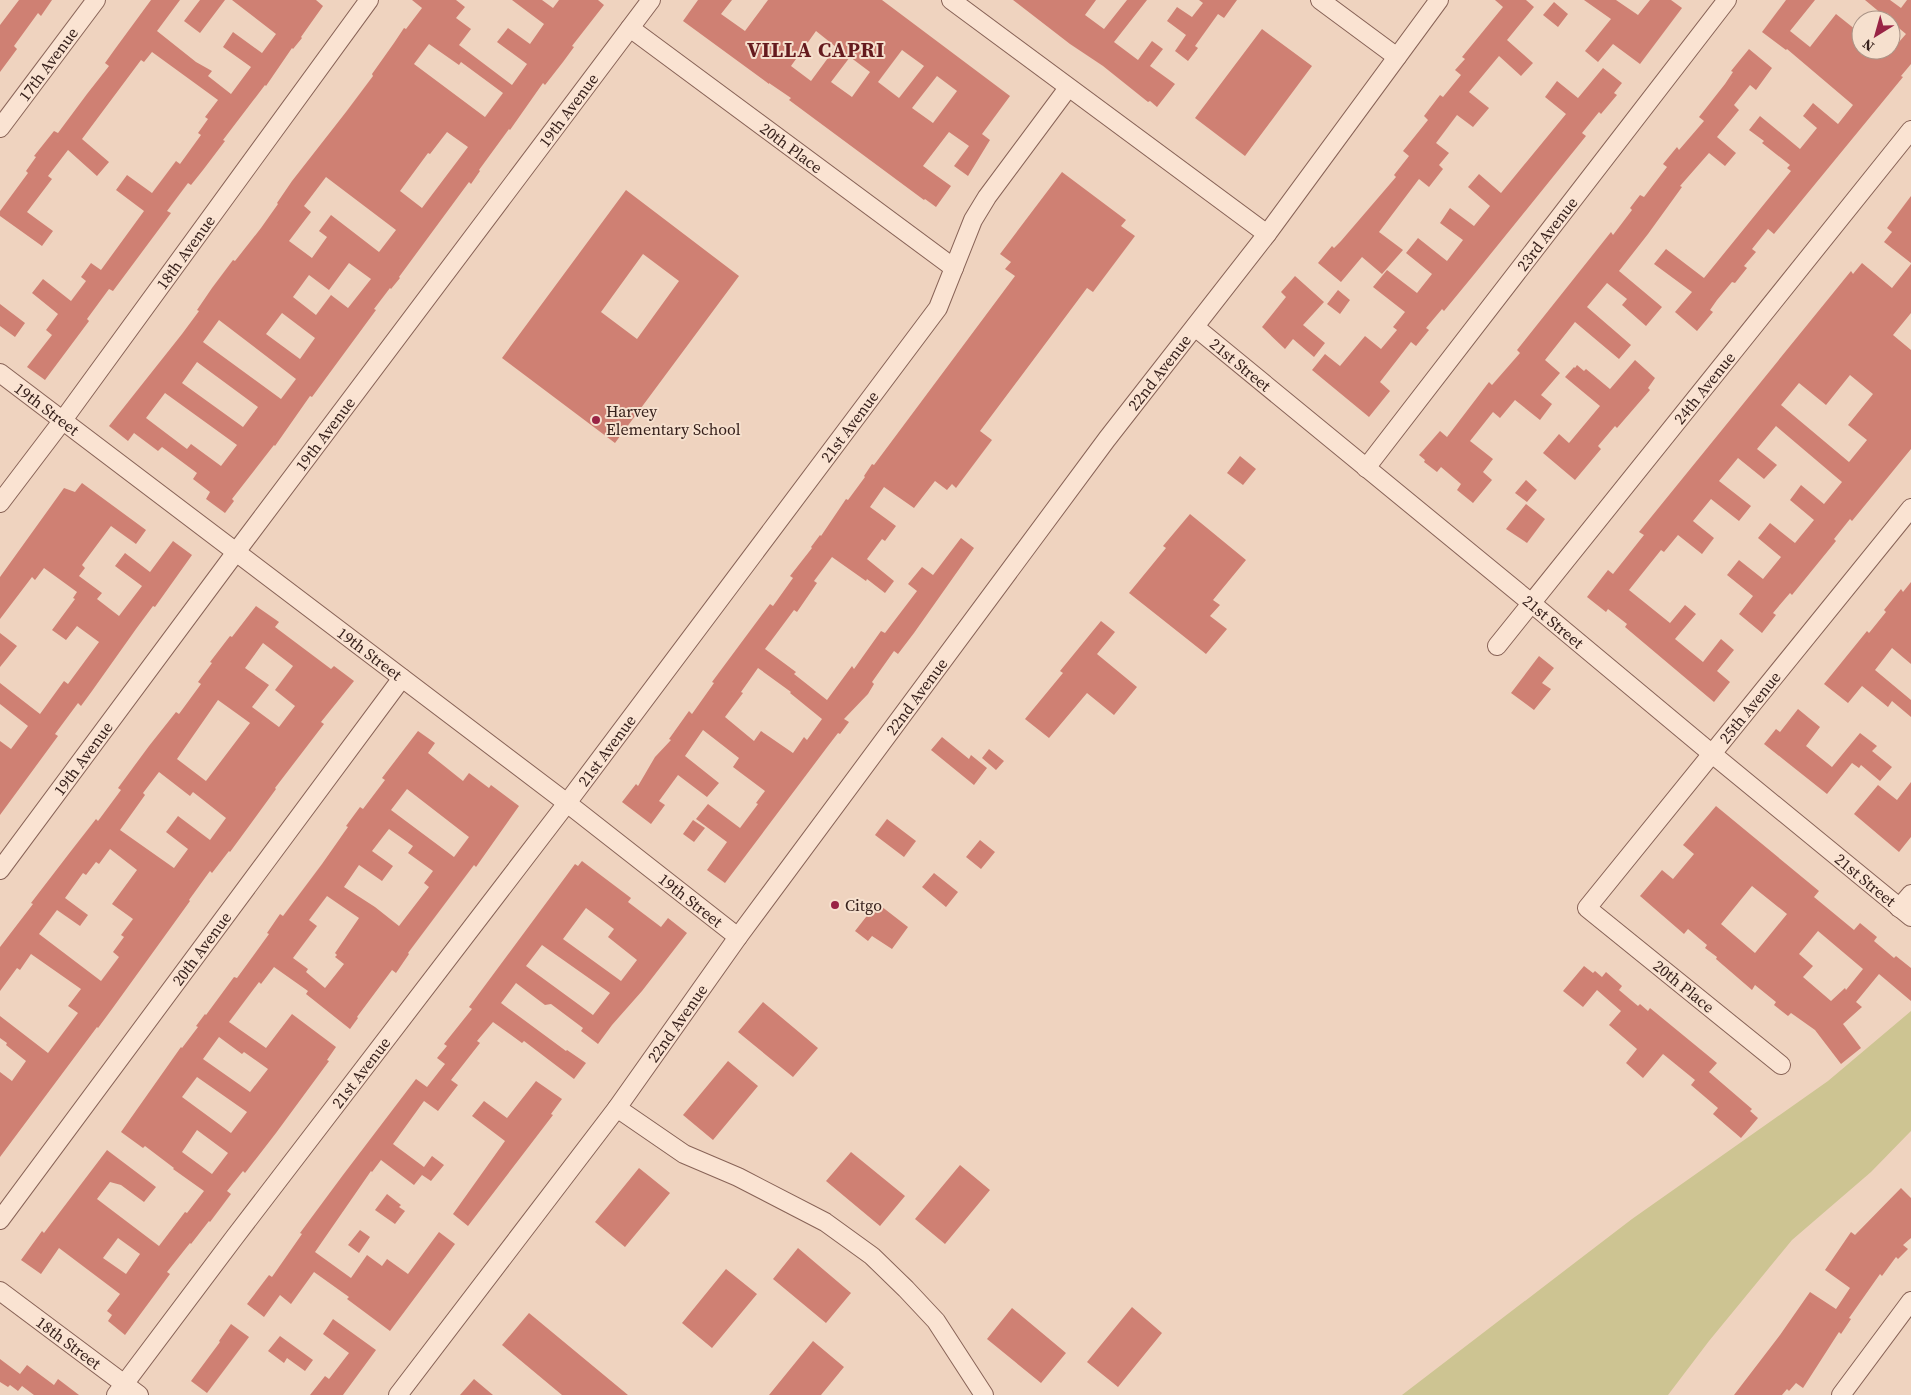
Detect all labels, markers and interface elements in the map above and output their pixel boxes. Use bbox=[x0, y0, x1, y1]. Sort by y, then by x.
north arrow bbox=[1851, 10, 1901, 60]
street label: 17th Avenue bbox=[13, 23, 83, 105]
text: N bbox=[1858, 34, 1878, 56]
district label: VILLA CAPRI bbox=[747, 35, 885, 64]
street label: 19th Avenue bbox=[533, 69, 603, 151]
street label: 20th Place bbox=[756, 117, 827, 178]
street label: 23rd Avenue bbox=[1511, 192, 1582, 275]
street label: 18th Avenue bbox=[151, 210, 220, 294]
street label: 22nd Avenue bbox=[1122, 330, 1196, 415]
street label: 21st Street bbox=[1205, 333, 1277, 397]
street label: 24th Avenue bbox=[1668, 347, 1740, 429]
street label: 19th Street bbox=[10, 377, 85, 441]
street label: 21st Avenue bbox=[815, 386, 883, 467]
street label: 19th Avenue bbox=[290, 392, 360, 475]
place label: Harvey Elementary School bbox=[606, 400, 741, 440]
marker: Harvey Elementary School bbox=[590, 414, 602, 426]
street label: 21st Street bbox=[1518, 590, 1589, 654]
street label: 19th Street bbox=[333, 622, 407, 686]
street label: 22nd Avenue bbox=[880, 653, 952, 740]
street label: 25th Avenue bbox=[1714, 666, 1786, 748]
street label: 21st Avenue bbox=[572, 710, 641, 791]
street label: 19th Avenue bbox=[48, 717, 118, 800]
street label: 21st Street bbox=[1830, 848, 1901, 912]
street label: 19th Street bbox=[654, 868, 728, 933]
place label: Citgo bbox=[845, 894, 882, 916]
marker: Citgo bbox=[829, 899, 841, 911]
street label: 20th Avenue bbox=[167, 907, 236, 990]
street label: 20th Place bbox=[1649, 955, 1719, 1017]
street label: 22nd Avenue bbox=[642, 980, 712, 1067]
street label: 21st Avenue bbox=[326, 1032, 395, 1113]
street label: 18th Street bbox=[32, 1311, 107, 1375]

